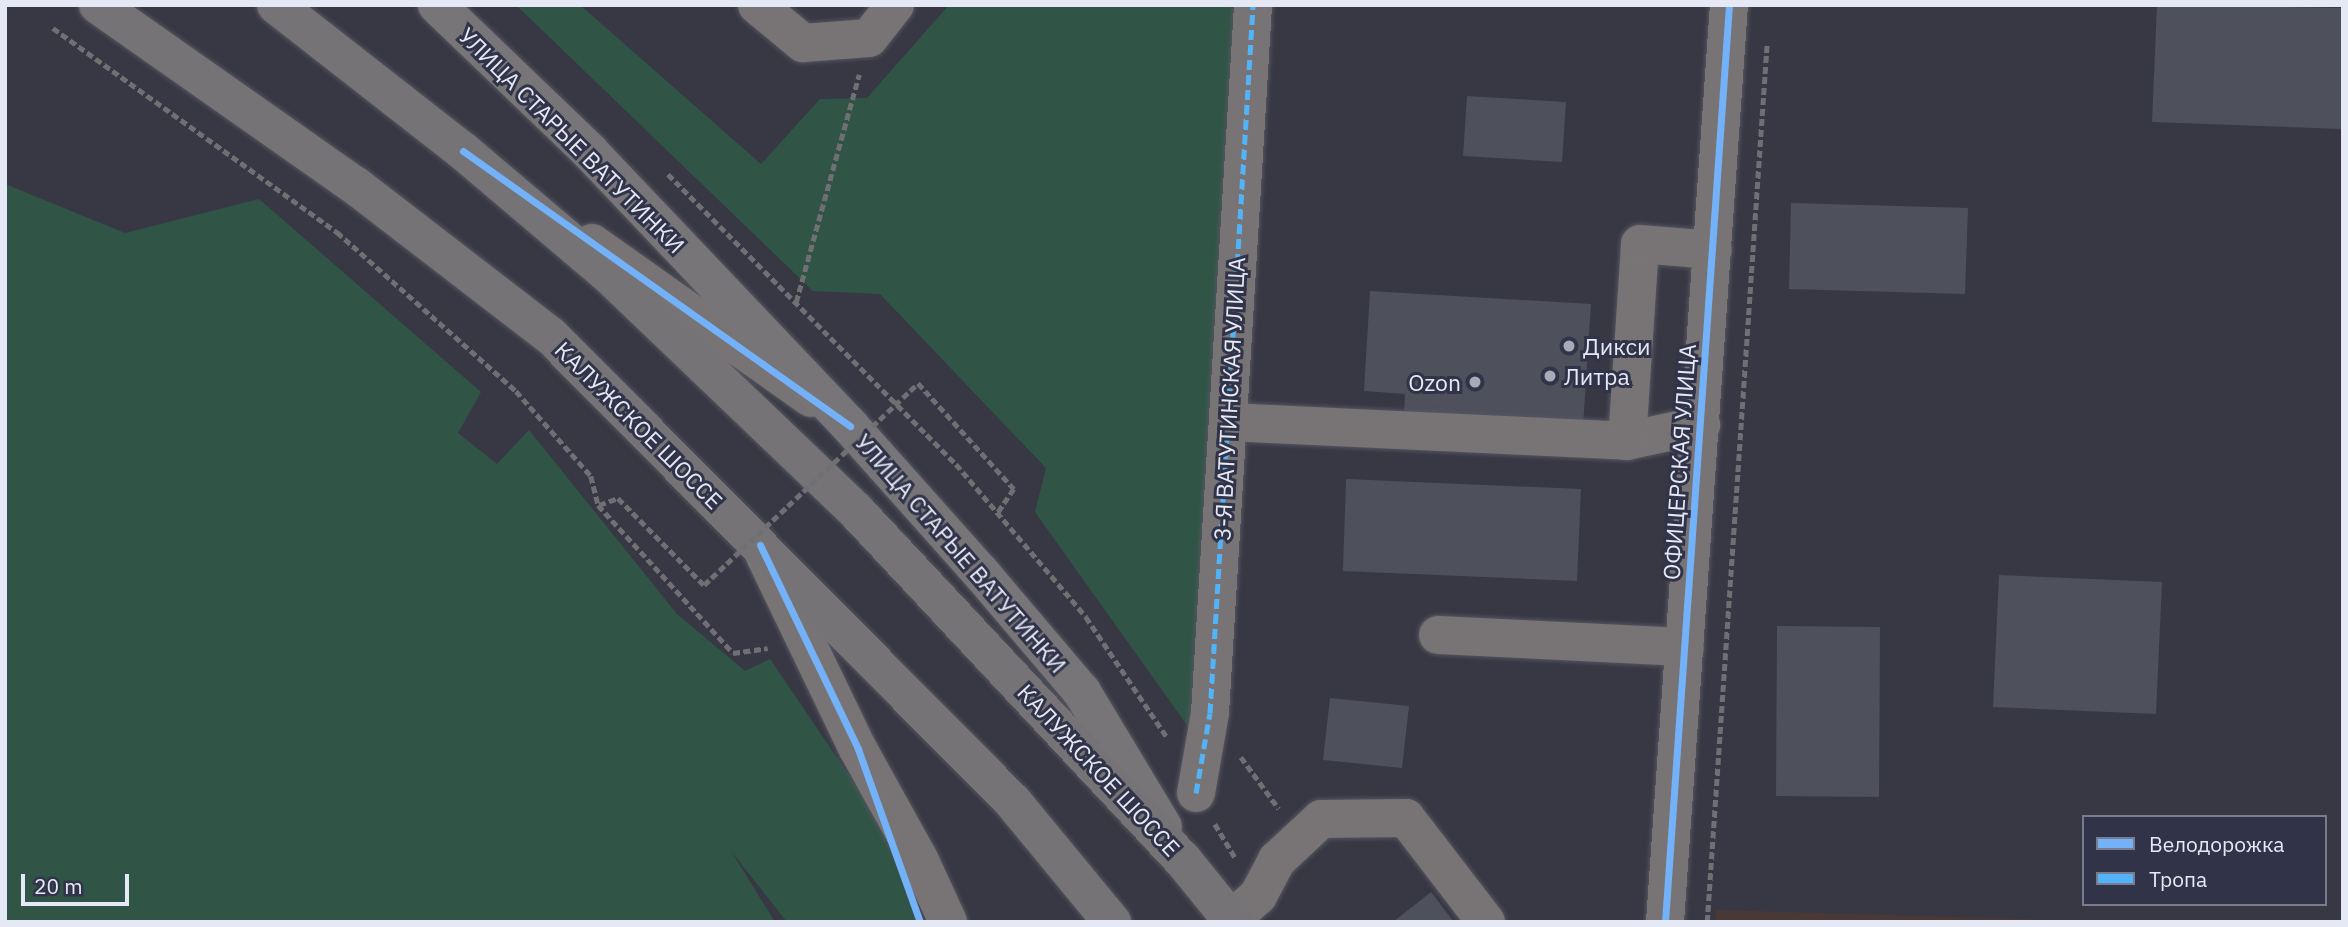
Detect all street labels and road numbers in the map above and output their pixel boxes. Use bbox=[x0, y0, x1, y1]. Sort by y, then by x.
street label: УЛИЦА СТАРЫЕ ВАТУТИНКИ bbox=[454, 22, 690, 258]
street label: 3-Я ВАТУТИНСКАЯ УЛИЦА bbox=[1208, 256, 1250, 542]
street label: КАЛУЖСКОЕ ШОССЕ bbox=[550, 336, 728, 514]
street label: ОФИЦЕРСКАЯ УЛИЦА bbox=[1657, 343, 1701, 581]
street label: УЛИЦА СТАРЫЕ ВАТУТИНКИ bbox=[850, 428, 1072, 678]
street label: КАЛУЖСКОЕ ШОССЕ bbox=[1012, 678, 1186, 862]

